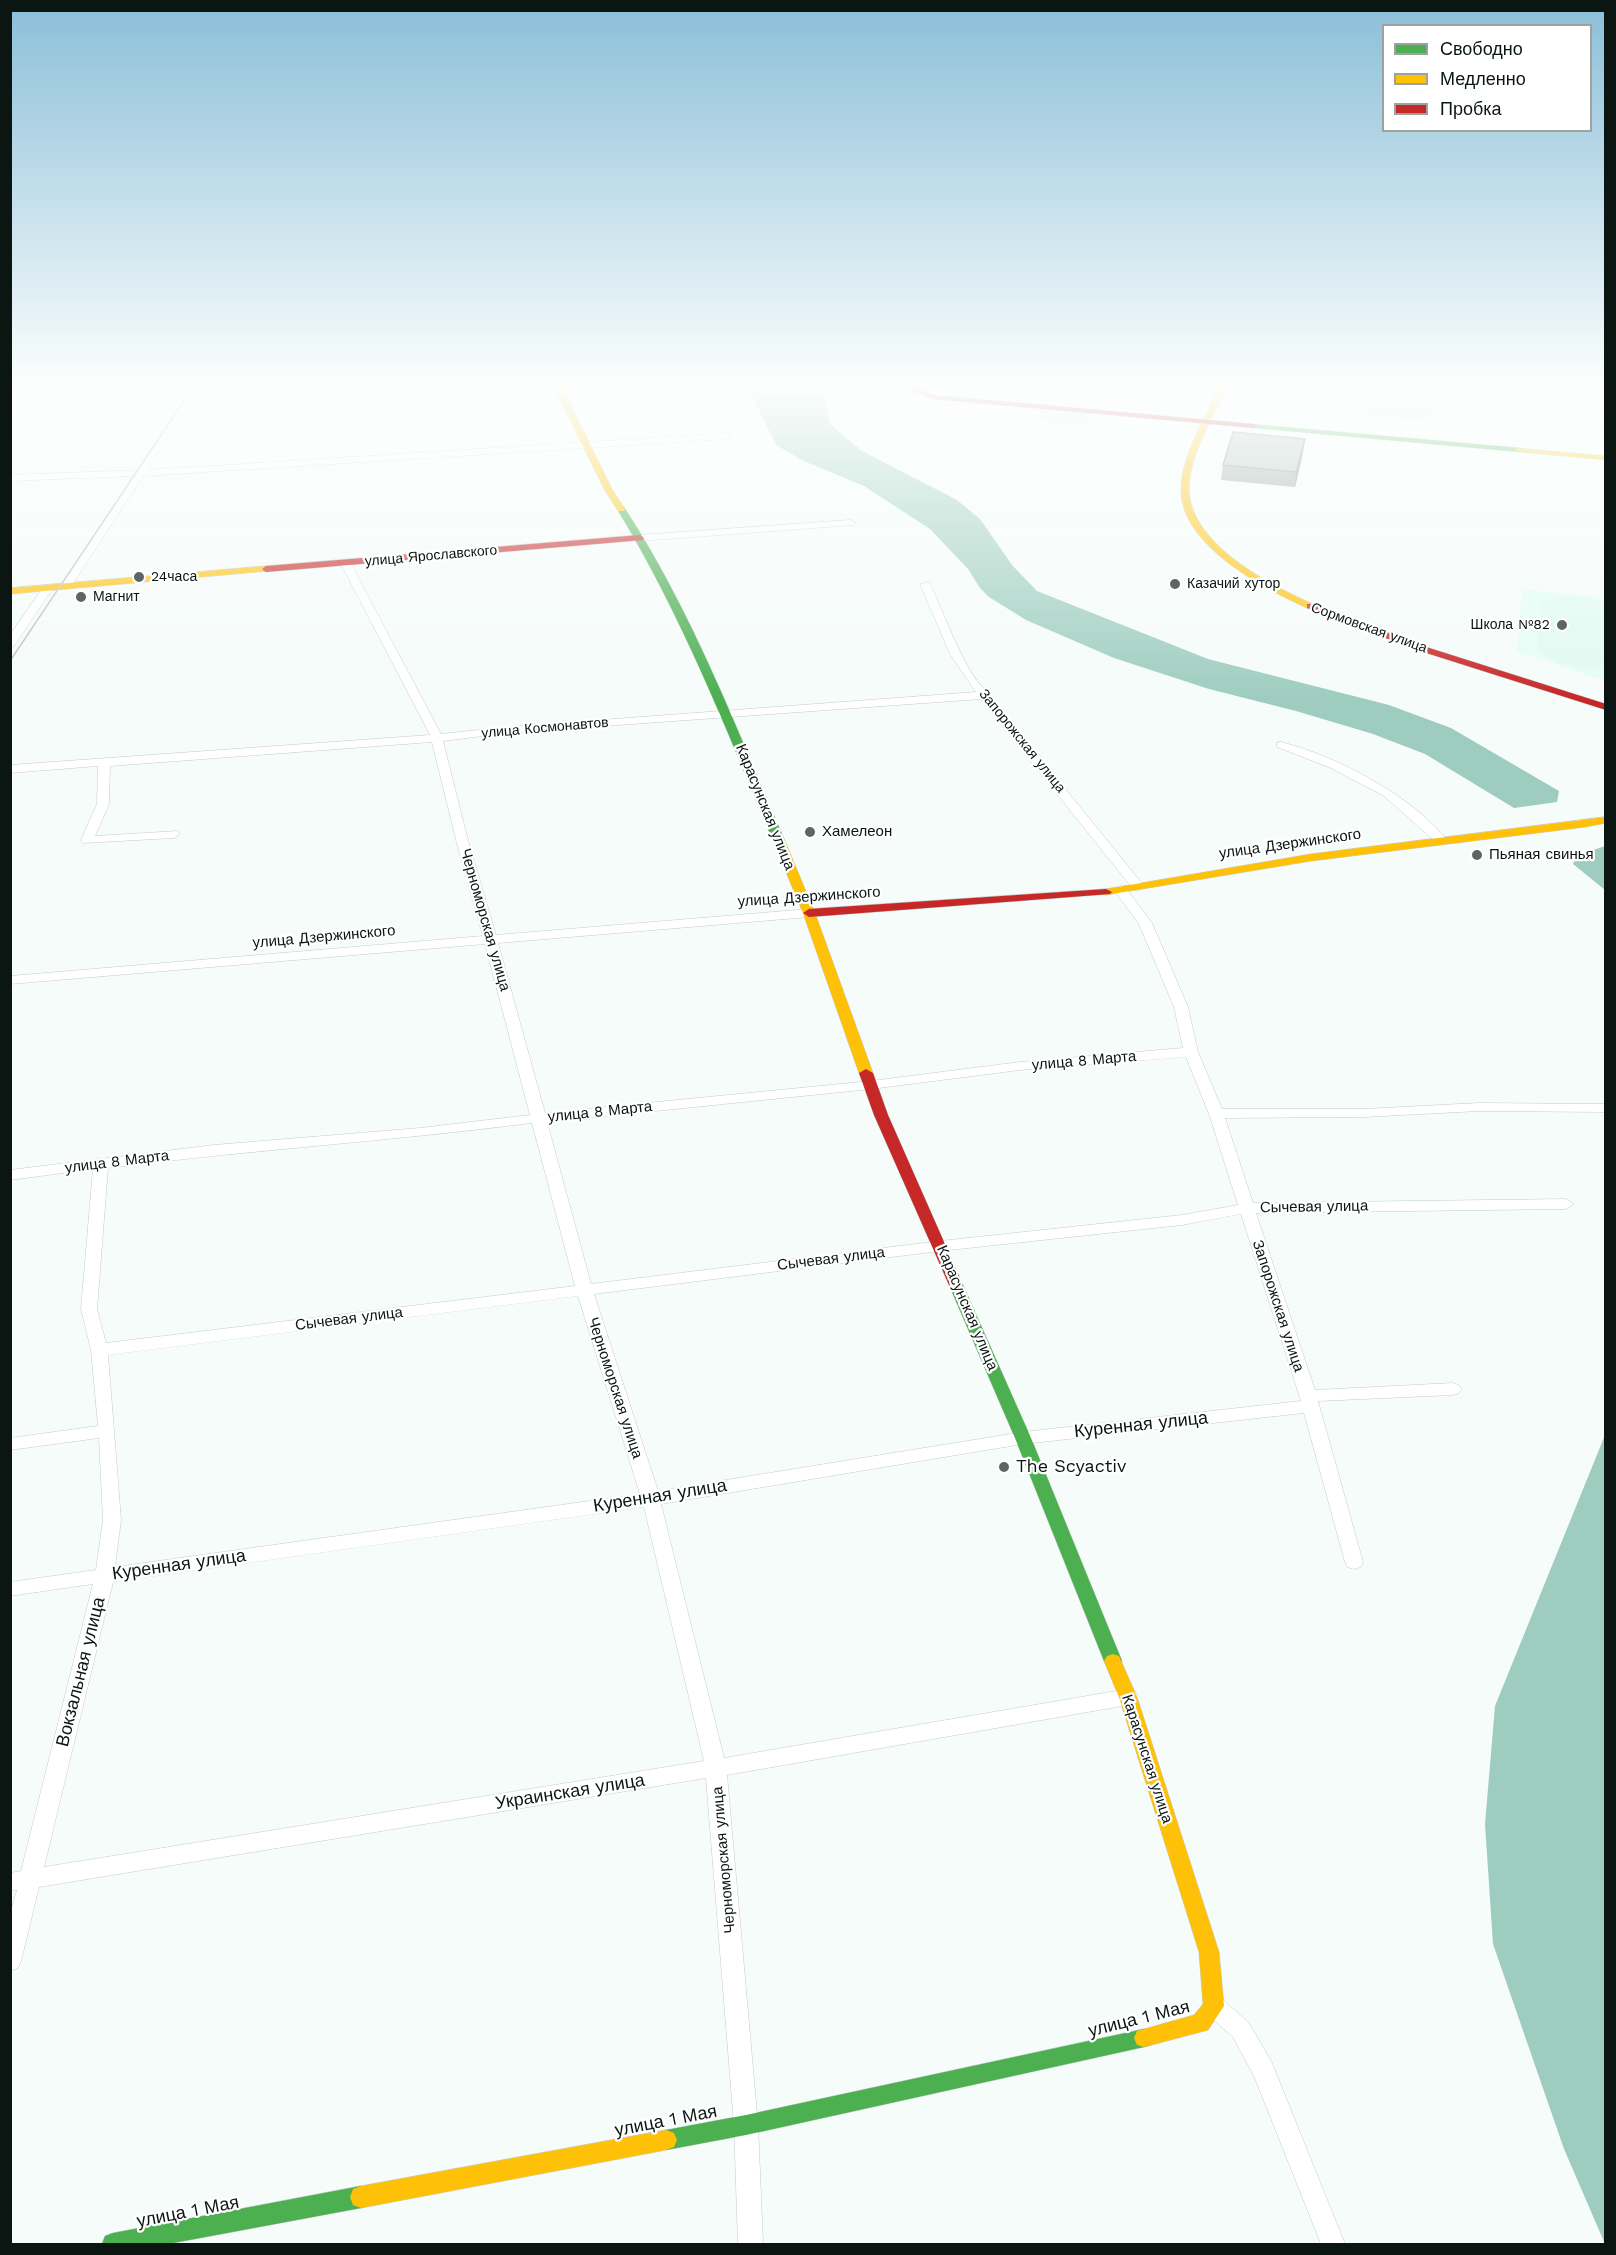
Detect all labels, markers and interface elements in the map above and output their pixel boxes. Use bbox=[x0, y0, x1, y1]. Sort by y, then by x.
legend bbox=[1382, 24, 1592, 132]
text: Свободно bbox=[1440, 38, 1523, 59]
text: Медленно bbox=[1440, 68, 1526, 89]
text: Пробка bbox=[1440, 98, 1502, 119]
street label: улица Ярославского bbox=[364, 542, 498, 570]
place label: 24часа bbox=[151, 569, 197, 585]
marker: 24часа bbox=[132, 570, 146, 584]
place label: Казачий хутор bbox=[1187, 576, 1280, 592]
marker: Казачий хутор bbox=[1168, 577, 1182, 591]
place label: Магнит bbox=[93, 589, 140, 605]
marker: Магнит bbox=[74, 590, 88, 604]
street label: Сормовская улица bbox=[1309, 599, 1429, 657]
place label: Школа №82 bbox=[1471, 617, 1550, 633]
marker: Школа №82 bbox=[1555, 618, 1569, 632]
street label: Запорожская улица bbox=[975, 686, 1069, 796]
street label: улица Космонавтов bbox=[481, 714, 609, 742]
street label: Карасунская улица bbox=[732, 741, 798, 873]
place label: Хамелеон bbox=[822, 823, 892, 841]
marker: Хамелеон bbox=[803, 825, 817, 839]
street label: улица Дзержинского bbox=[1218, 825, 1362, 863]
place label: Пьяная свинья bbox=[1489, 846, 1594, 864]
street label: Черноморская улица bbox=[456, 847, 514, 993]
marker: Пьяная свинья bbox=[1470, 848, 1484, 862]
street label: улица Дзержинского bbox=[737, 883, 881, 911]
street label: улица Дзержинского bbox=[252, 922, 396, 952]
street label: улица 8 Марта bbox=[1031, 1047, 1137, 1075]
street label: улица 8 Марта bbox=[547, 1098, 653, 1126]
street label: улица 8 Марта bbox=[64, 1147, 170, 1177]
street label: Сычевая улица bbox=[1260, 1197, 1368, 1217]
street label: Запорожская улица bbox=[1248, 1238, 1308, 1374]
street label: Сычевая улица bbox=[776, 1243, 886, 1275]
street label: Карасунская улица bbox=[932, 1243, 1002, 1373]
street label: Сычевая улица bbox=[294, 1303, 404, 1335]
street label: Черноморская улица bbox=[584, 1315, 646, 1461]
street label: Куренная улица bbox=[1073, 1407, 1209, 1443]
place label: The Scyactiv bbox=[1016, 1456, 1126, 1478]
marker: The Scyactiv bbox=[997, 1460, 1011, 1474]
street label: Куренная улица bbox=[592, 1475, 728, 1517]
street label: Куренная улица bbox=[111, 1545, 247, 1585]
street label: Вокзальная улица bbox=[52, 1595, 110, 1749]
street label: Карасунская улица bbox=[1118, 1692, 1176, 1826]
street label: Украинская улица bbox=[494, 1770, 646, 1814]
street label: Черноморская улица bbox=[709, 1786, 739, 1934]
street label: улица 1 Мая bbox=[1086, 1996, 1192, 2042]
street label: улица 1 Мая bbox=[613, 2101, 719, 2141]
street label: улица 1 Мая bbox=[135, 2192, 241, 2232]

